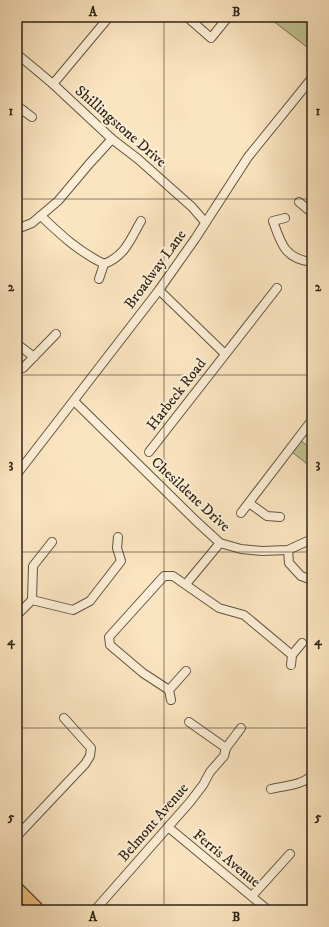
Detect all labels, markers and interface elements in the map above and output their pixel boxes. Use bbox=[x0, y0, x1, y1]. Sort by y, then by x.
text: A bbox=[88, 4, 98, 20]
text: B bbox=[232, 4, 240, 20]
street label: Shillingstone Drive bbox=[71, 81, 170, 171]
text: 1 bbox=[9, 103, 14, 119]
text: 1 bbox=[316, 103, 321, 119]
street label: Broadway Lane bbox=[120, 226, 191, 313]
text: 2 bbox=[8, 279, 15, 295]
text: 2 bbox=[315, 279, 322, 295]
street label: Harbeck Road bbox=[142, 354, 211, 434]
street label: Chesildene Drive bbox=[147, 453, 234, 536]
text: 3 bbox=[9, 456, 14, 472]
text: 3 bbox=[316, 456, 321, 472]
text: 4 bbox=[6, 633, 15, 650]
text: 4 bbox=[313, 633, 322, 650]
street label: Belmont Avenue bbox=[114, 779, 193, 865]
text: 5 bbox=[7, 809, 15, 825]
text: 5 bbox=[314, 809, 322, 825]
street label: Ferris Avenue bbox=[189, 825, 264, 891]
text: A bbox=[88, 909, 98, 925]
text: B bbox=[232, 909, 240, 925]

